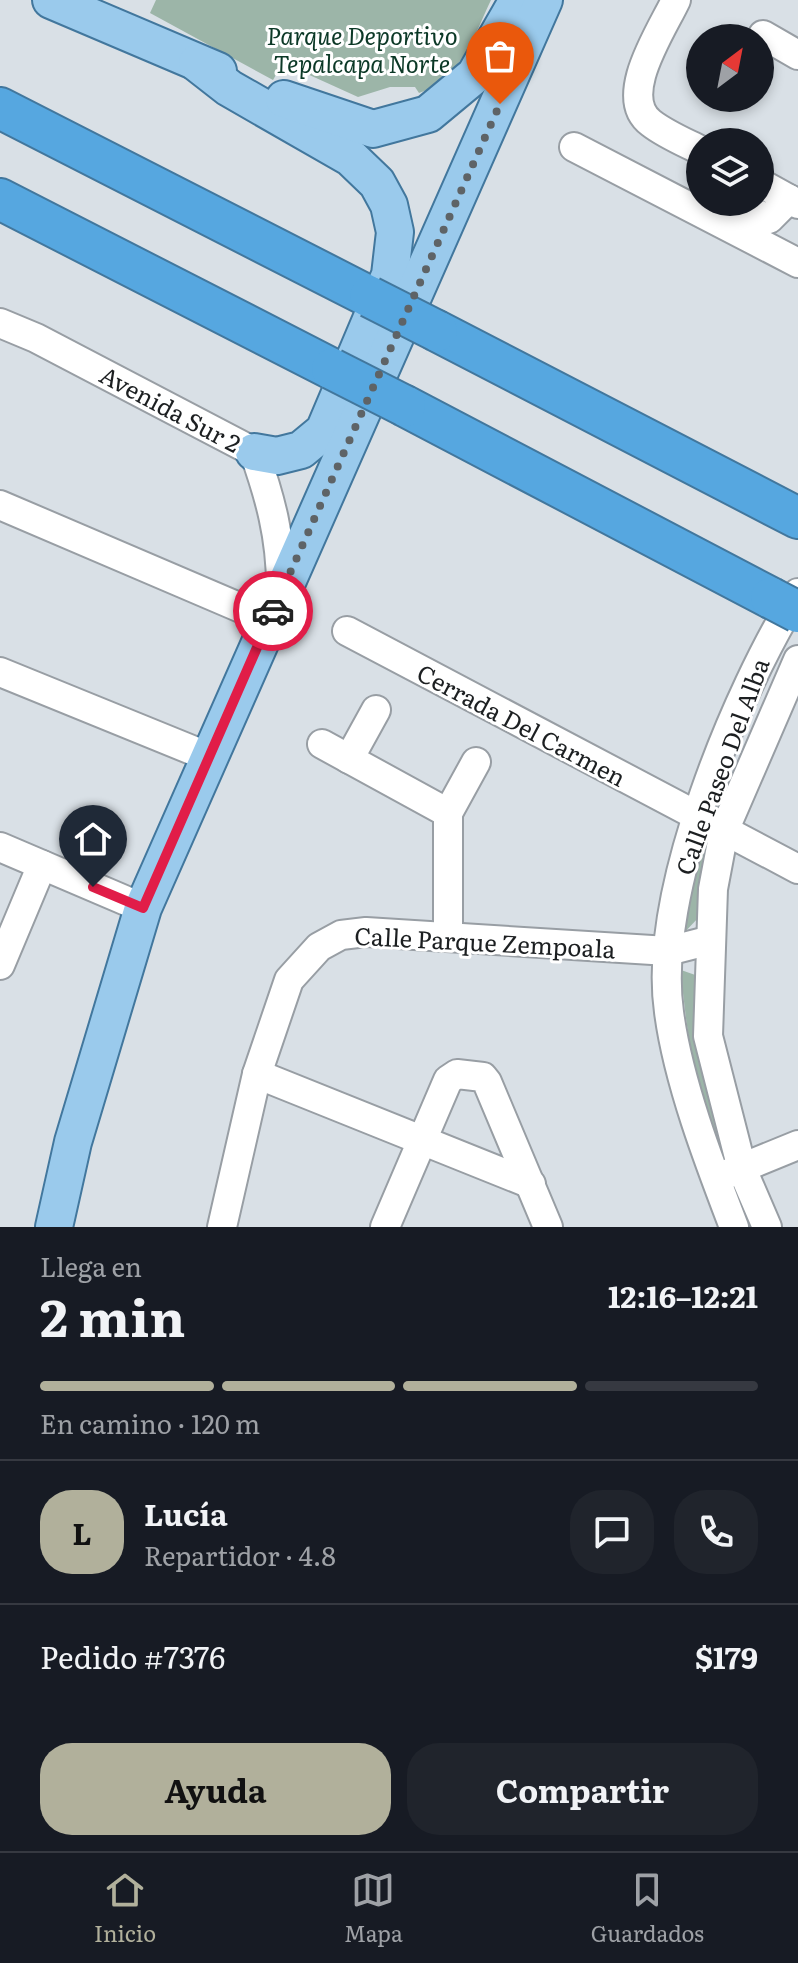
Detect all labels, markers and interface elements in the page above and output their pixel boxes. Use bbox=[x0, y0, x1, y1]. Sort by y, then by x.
park label: Parque Deportivo Tepalcapa Norte bbox=[266, 17, 458, 80]
pin bbox=[466, 22, 534, 104]
north arrow bbox=[686, 24, 774, 112]
map controls bbox=[686, 24, 774, 216]
icon: bag bbox=[478, 34, 522, 78]
button: layers bbox=[686, 128, 774, 216]
street label: Avenida Sur 2 bbox=[94, 356, 248, 460]
courier bbox=[233, 571, 313, 651]
icon: car bbox=[251, 589, 295, 633]
street label: Calle Paseo Del Alba bbox=[666, 653, 777, 879]
street label: Cerrada Del Carmen bbox=[411, 654, 633, 794]
pin bbox=[59, 805, 127, 887]
icon: home bbox=[71, 817, 115, 861]
street label: Calle Parque Zempoala bbox=[354, 917, 616, 965]
text: Llega en bbox=[40, 1246, 142, 1285]
text: 12:16–12:21 bbox=[608, 1273, 758, 1317]
text: 2 min bbox=[40, 1276, 185, 1353]
text: En camino · 120 m bbox=[40, 1403, 260, 1442]
button: chat bbox=[570, 1490, 654, 1574]
button: phone bbox=[674, 1490, 758, 1574]
text: Lucía bbox=[144, 1491, 228, 1535]
text: L bbox=[72, 1510, 92, 1554]
text: Repartidor · 4.8 bbox=[144, 1535, 336, 1574]
text: Pedido #7376 bbox=[40, 1634, 225, 1678]
text: $179 bbox=[695, 1634, 758, 1678]
button: Ayuda bbox=[40, 1743, 391, 1835]
button: Compartir bbox=[407, 1743, 758, 1835]
tab: Inicio bbox=[94, 1868, 156, 1949]
tab: Mapa bbox=[344, 1868, 403, 1949]
tab: Guardados bbox=[591, 1868, 704, 1949]

